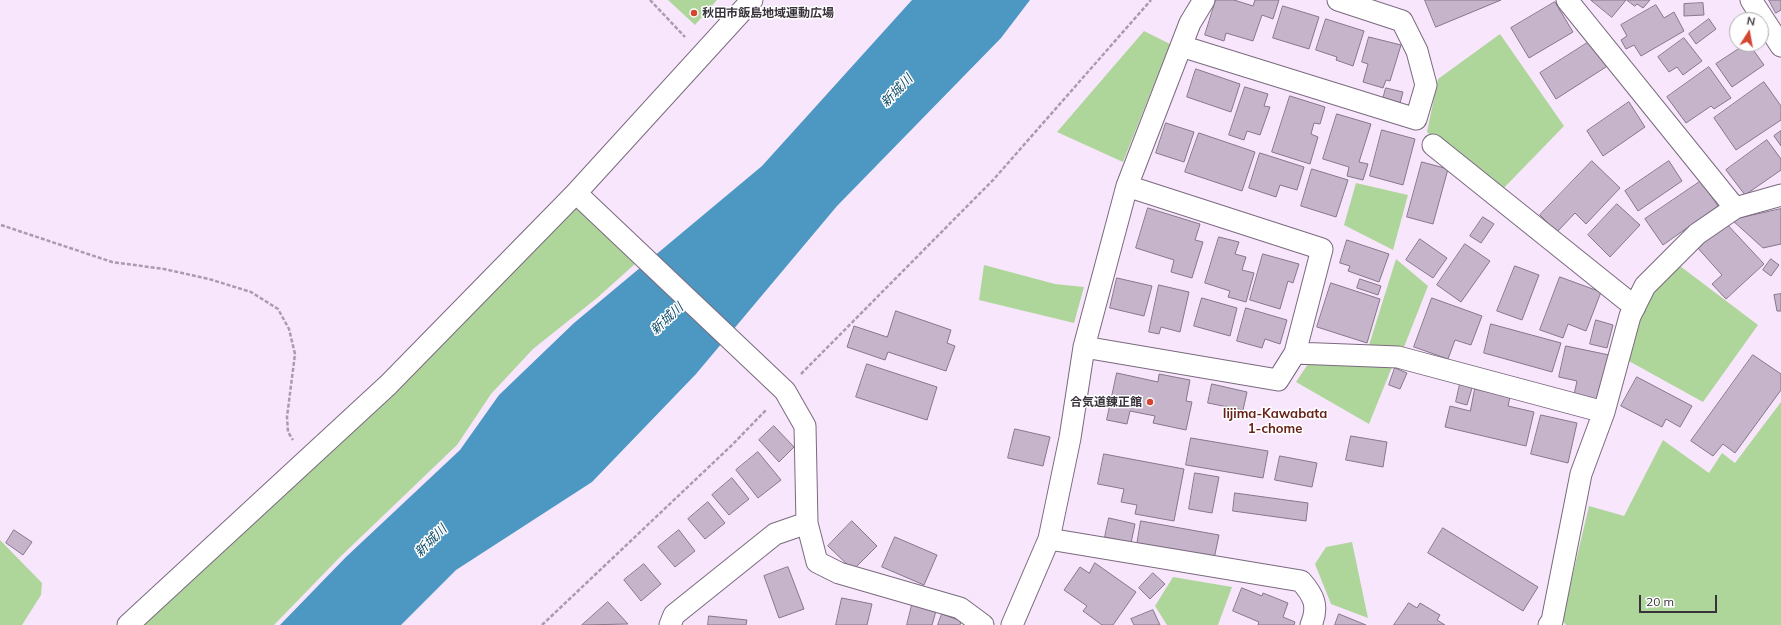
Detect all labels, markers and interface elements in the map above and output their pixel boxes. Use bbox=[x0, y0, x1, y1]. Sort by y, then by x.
place label: 秋田市飯島地域運動広場 bbox=[702, 6, 834, 20]
marker: 秋田市飯島地域運動広場 bbox=[689, 8, 699, 18]
north arrow bbox=[1729, 12, 1769, 52]
text: N bbox=[1746, 14, 1757, 29]
water label: 新城川 bbox=[878, 72, 916, 110]
water label: 新城川 bbox=[647, 300, 687, 338]
place label: 合気道錬正館 bbox=[1070, 395, 1142, 409]
marker: 合気道錬正館 bbox=[1145, 397, 1155, 407]
district label: Iijima-Kawabata 1-chome bbox=[1223, 406, 1327, 437]
water label: 新城川 bbox=[412, 522, 450, 560]
scale bar bbox=[1641, 587, 1719, 613]
text: 20 m bbox=[1646, 594, 1674, 609]

